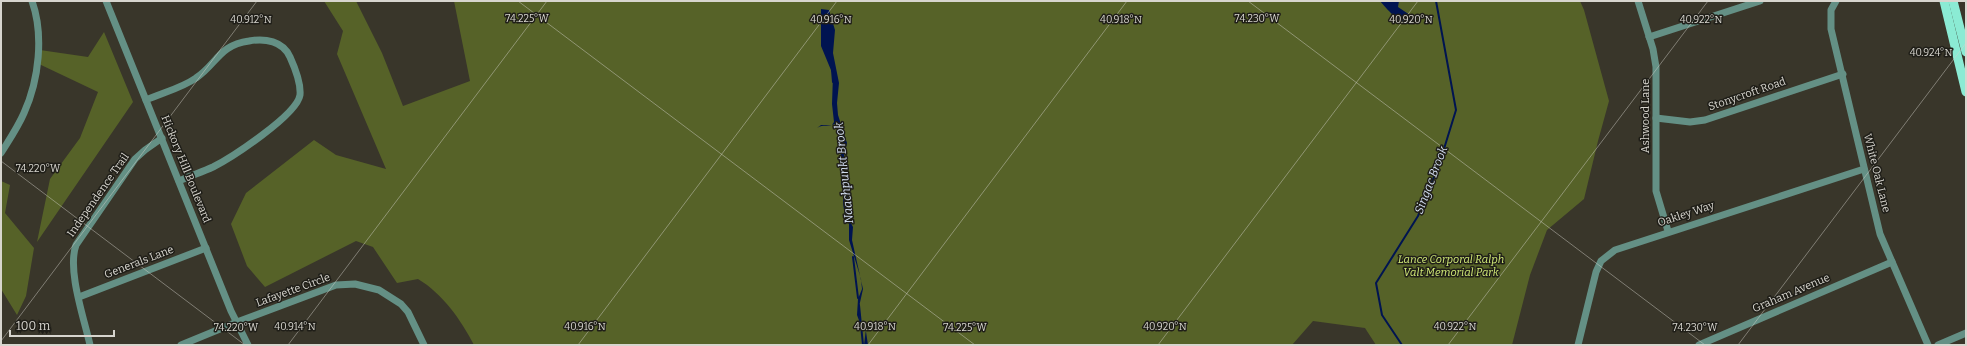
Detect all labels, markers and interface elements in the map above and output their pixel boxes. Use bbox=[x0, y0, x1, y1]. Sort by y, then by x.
text: 74.225°W bbox=[505, 13, 550, 25]
text: 74.230°W bbox=[1235, 13, 1280, 25]
text: 40.912°N bbox=[230, 14, 272, 26]
text: 40.916°N bbox=[810, 14, 852, 26]
text: 40.918°N bbox=[1100, 14, 1142, 26]
text: 40.920°N bbox=[1389, 14, 1433, 26]
text: 40.922°N bbox=[1680, 14, 1722, 26]
text: 40.924°N bbox=[1910, 47, 1952, 59]
street label: Stonycroft Road bbox=[1706, 74, 1788, 113]
street label: Ashwood Lane bbox=[1639, 79, 1652, 153]
street label: Hickory Hill Boulevard bbox=[158, 113, 214, 225]
water label: Naachpunkt Brook bbox=[832, 121, 856, 224]
street label: White Oak Lane bbox=[1861, 132, 1893, 214]
water label: Singac Brook bbox=[1412, 144, 1450, 216]
street label: Independence Trail bbox=[64, 151, 132, 239]
text: 74.220°W bbox=[16, 163, 61, 175]
street label: Oakley Way bbox=[1656, 199, 1716, 229]
street label: Generals Lane bbox=[103, 243, 175, 281]
park label: Lance Corporal Ralph Valt Memorial Park bbox=[1398, 253, 1504, 279]
street label: Lafayette Circle bbox=[254, 270, 332, 310]
street label: Graham Avenue bbox=[1750, 271, 1832, 315]
scale bar bbox=[10, 312, 114, 338]
text: 100 m bbox=[16, 319, 51, 333]
text: 40.914°N bbox=[274, 321, 316, 333]
text: 40.916°N bbox=[564, 321, 606, 333]
text: 40.918°N bbox=[854, 321, 896, 333]
text: 40.920°N bbox=[1143, 321, 1187, 333]
text: 40.922°N bbox=[1434, 321, 1476, 333]
text: 74.220°W bbox=[214, 322, 259, 334]
text: 74.225°W bbox=[943, 322, 988, 334]
text: 74.230°W bbox=[1673, 322, 1718, 334]

